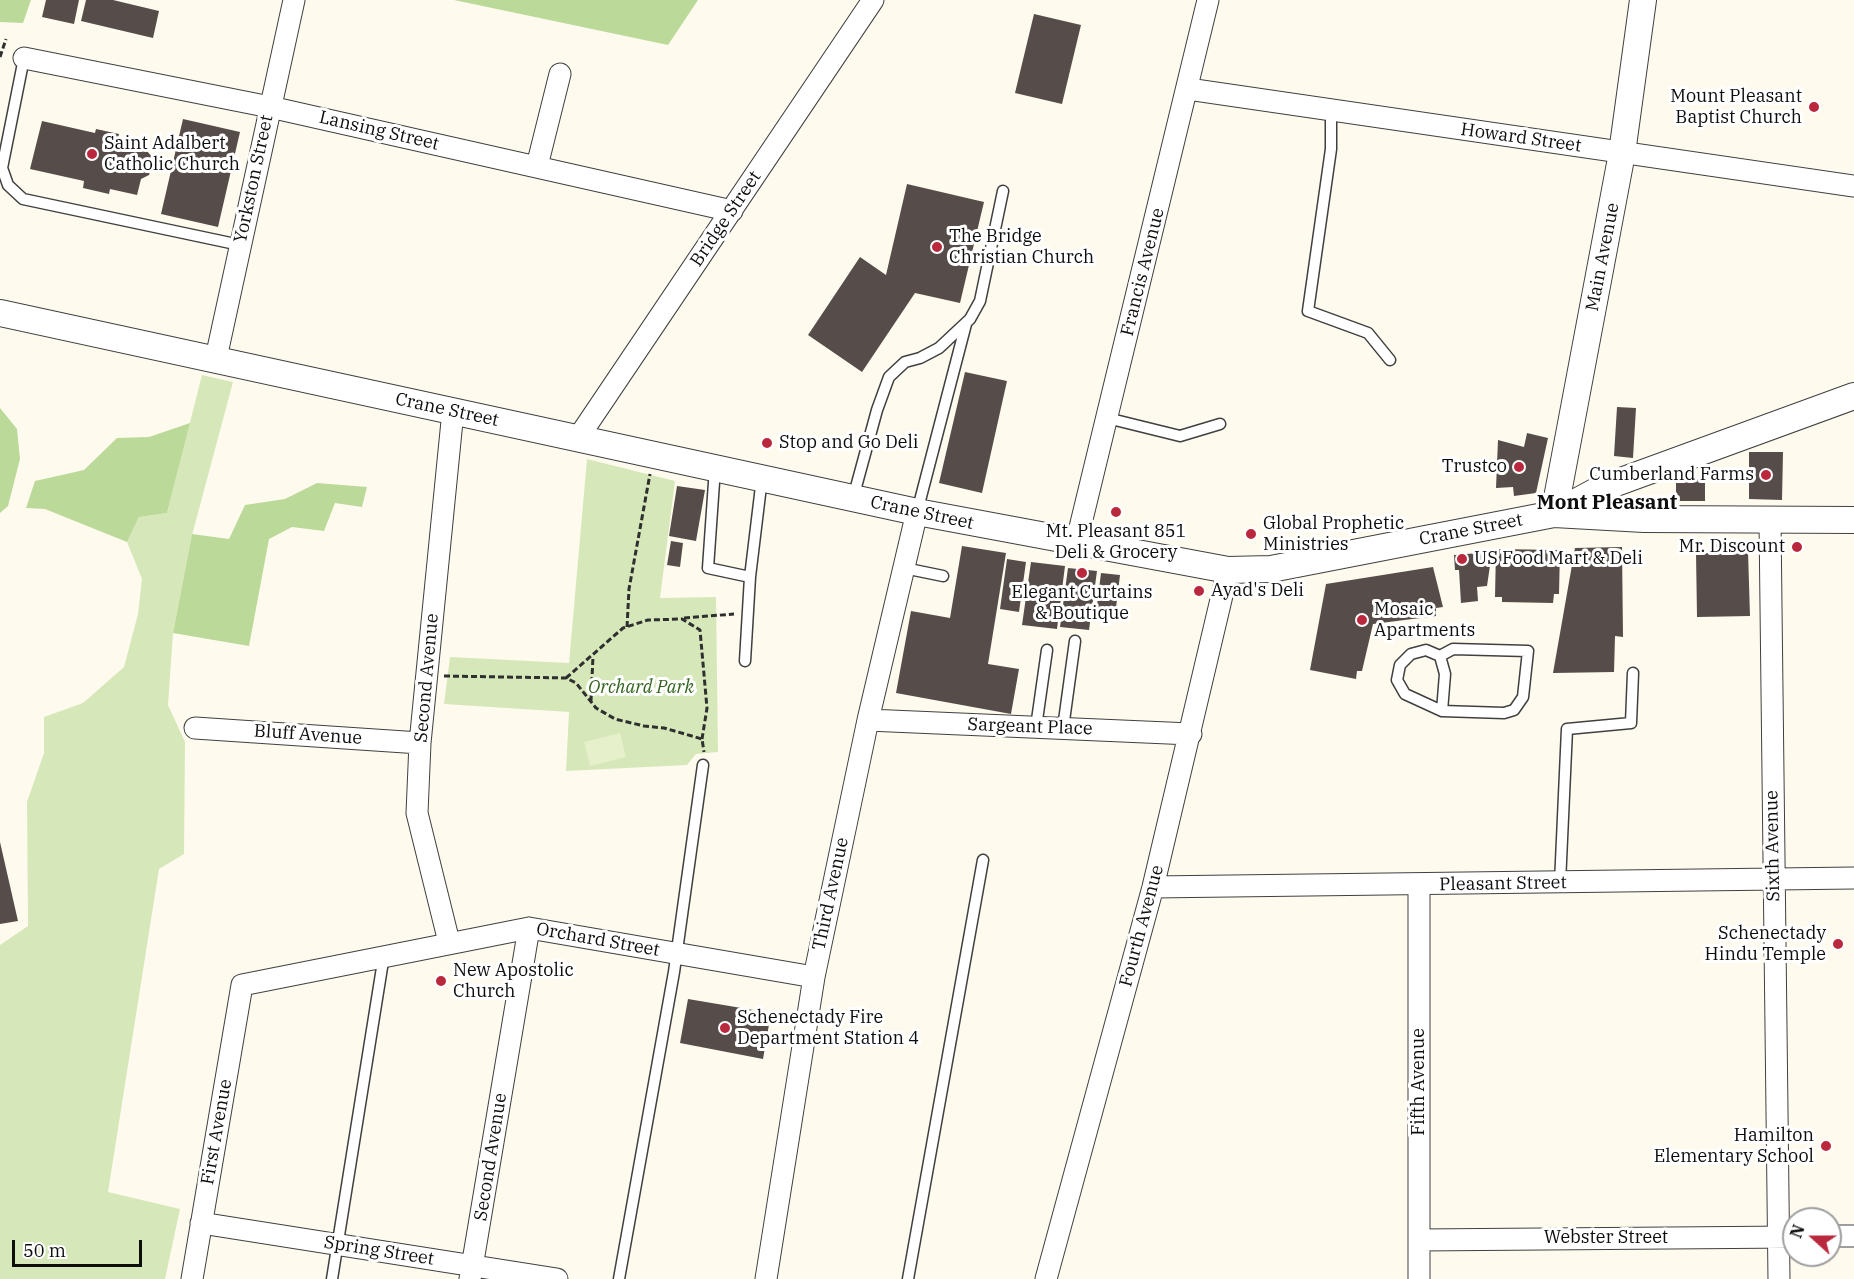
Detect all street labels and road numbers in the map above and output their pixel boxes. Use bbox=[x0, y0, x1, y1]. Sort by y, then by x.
street label: Lansing Street bbox=[317, 107, 441, 155]
street label: Yorkston Street bbox=[230, 113, 278, 245]
street label: Howard Street bbox=[1459, 119, 1583, 157]
street label: Bridge Street bbox=[686, 167, 766, 271]
street label: Main Avenue bbox=[1582, 201, 1624, 313]
street label: Francis Avenue bbox=[1117, 206, 1169, 338]
street label: Crane Street bbox=[393, 389, 501, 431]
street label: Crane Street bbox=[868, 492, 976, 534]
street label: Crane Street bbox=[1417, 509, 1525, 551]
street label: Second Avenue bbox=[411, 613, 443, 743]
street label: Sargeant Place bbox=[967, 714, 1093, 740]
street label: Bluff Avenue bbox=[253, 720, 363, 750]
street label: Sixth Avenue bbox=[1761, 790, 1785, 902]
street label: Third Avenue bbox=[808, 836, 854, 952]
street label: Fourth Avenue bbox=[1115, 863, 1169, 989]
street label: Pleasant Street bbox=[1439, 872, 1567, 896]
street label: Orchard Street bbox=[535, 919, 661, 961]
street label: Fifth Avenue bbox=[1408, 1028, 1430, 1136]
street label: First Avenue bbox=[197, 1077, 237, 1187]
street label: Second Avenue bbox=[470, 1091, 512, 1223]
street label: Webster Street bbox=[1544, 1227, 1668, 1249]
street label: Spring Street bbox=[322, 1232, 436, 1270]

